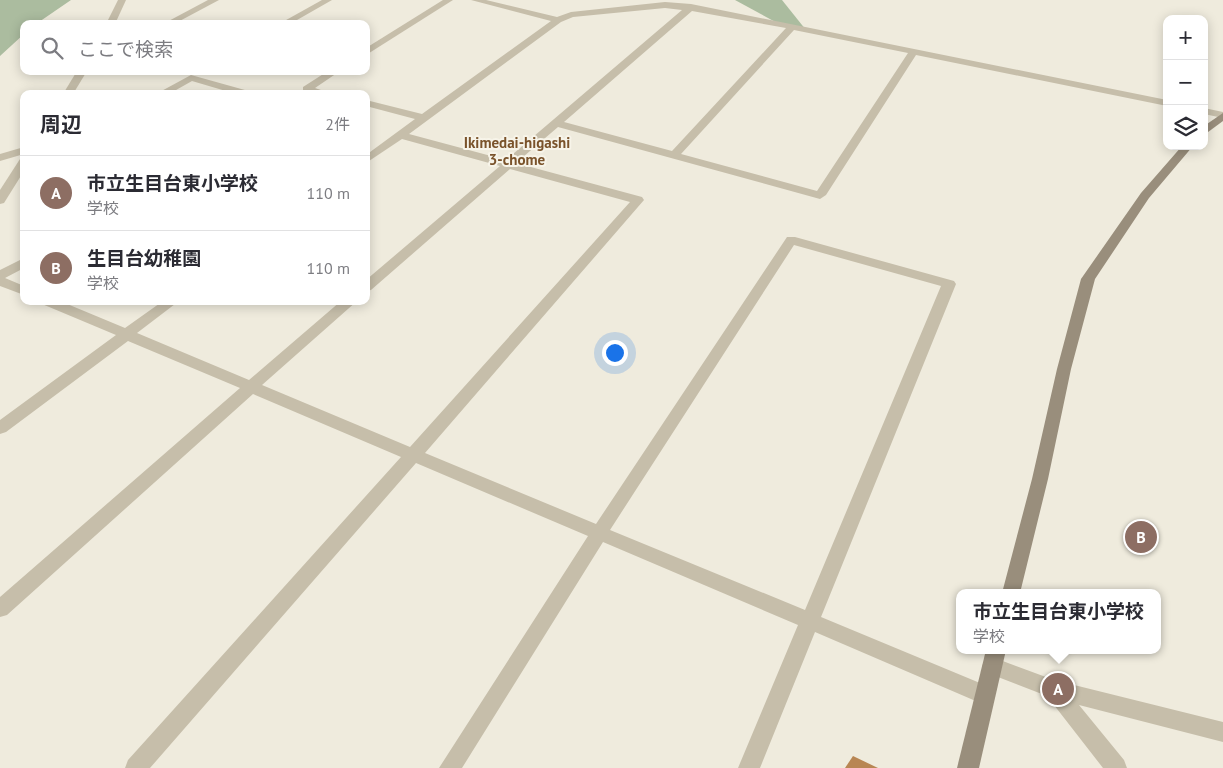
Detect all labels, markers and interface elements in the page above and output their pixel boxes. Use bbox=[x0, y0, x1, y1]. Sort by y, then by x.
map controls bbox=[1163, 15, 1208, 150]
button: + bbox=[1163, 15, 1208, 60]
search box bbox=[20, 20, 370, 75]
icon: search bbox=[38, 34, 66, 62]
text: ここで検索 bbox=[78, 37, 173, 61]
button: − bbox=[1163, 60, 1208, 105]
button: layers bbox=[1163, 105, 1208, 150]
text: 周辺 bbox=[40, 111, 82, 138]
text: 2件 bbox=[325, 114, 350, 134]
district label: Ikimedai-higashi 3-chome bbox=[464, 133, 570, 169]
text: 市立生目台東小学校 bbox=[87, 171, 258, 195]
text: A bbox=[51, 183, 61, 203]
text: 110 m bbox=[307, 183, 350, 203]
text: 学校 bbox=[87, 198, 119, 218]
text: 生目台幼稚園 bbox=[87, 246, 201, 270]
text: B bbox=[51, 258, 61, 278]
text: 110 m bbox=[307, 258, 350, 278]
text: 学校 bbox=[87, 273, 119, 293]
your location bbox=[602, 340, 628, 366]
pin: B bbox=[1125, 518, 1157, 556]
popup bbox=[956, 589, 1161, 654]
text: 市立生目台東小学校 bbox=[973, 599, 1144, 623]
text: 学校 bbox=[973, 626, 1005, 646]
pin: A bbox=[1042, 670, 1074, 708]

